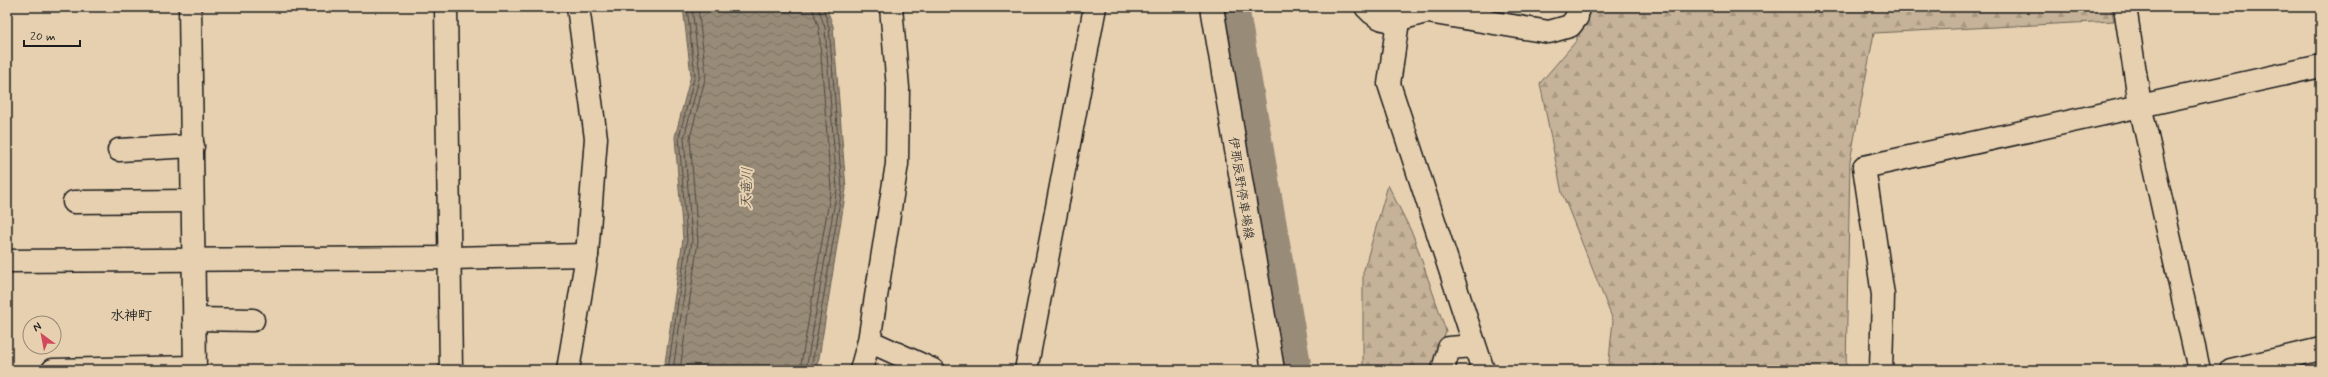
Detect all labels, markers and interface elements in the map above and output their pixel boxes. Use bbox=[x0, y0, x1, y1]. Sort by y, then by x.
scale bar bbox=[24, 22, 80, 48]
text: 20 m bbox=[30, 29, 56, 45]
street label: 伊那辰野停車場線 bbox=[1224, 136, 1257, 242]
water label: 天竜川 bbox=[737, 167, 757, 209]
district label: 水神町 bbox=[110, 307, 152, 325]
north arrow bbox=[22, 315, 62, 355]
text: N bbox=[30, 319, 44, 335]

